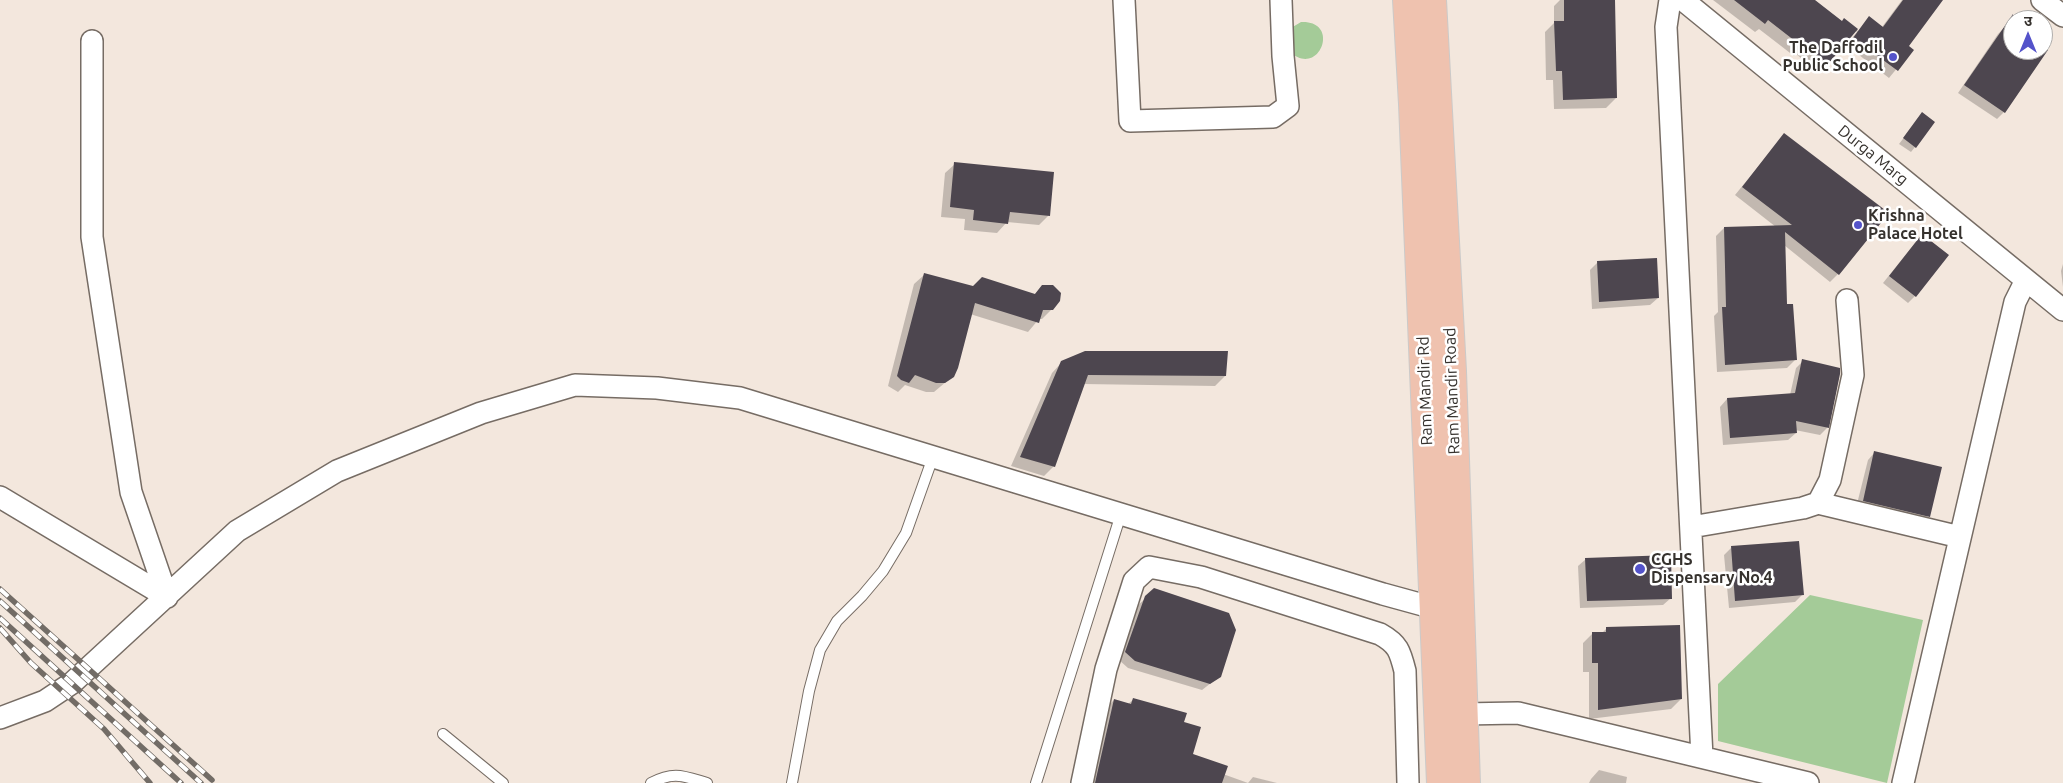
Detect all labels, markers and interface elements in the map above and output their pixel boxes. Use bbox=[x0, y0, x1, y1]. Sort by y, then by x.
north arrow bbox=[2003, 10, 2053, 60]
text: उ bbox=[2024, 13, 2032, 29]
place label: The Daffodil Public School bbox=[1783, 38, 1883, 76]
marker: The Daffodil Public School bbox=[1887, 51, 1899, 63]
street label: Durga Marg bbox=[1834, 121, 1912, 189]
place label: Krishna Palace Hotel bbox=[1868, 206, 1963, 244]
marker: Krishna Palace Hotel bbox=[1852, 219, 1864, 231]
street label: Ram Mandir Road bbox=[1440, 327, 1464, 455]
street label: Ram Mandir Rd bbox=[1414, 336, 1436, 446]
place label: CGHS Dispensary No.4 bbox=[1651, 550, 1773, 588]
marker: CGHS Dispensary No.4 bbox=[1633, 562, 1647, 576]

